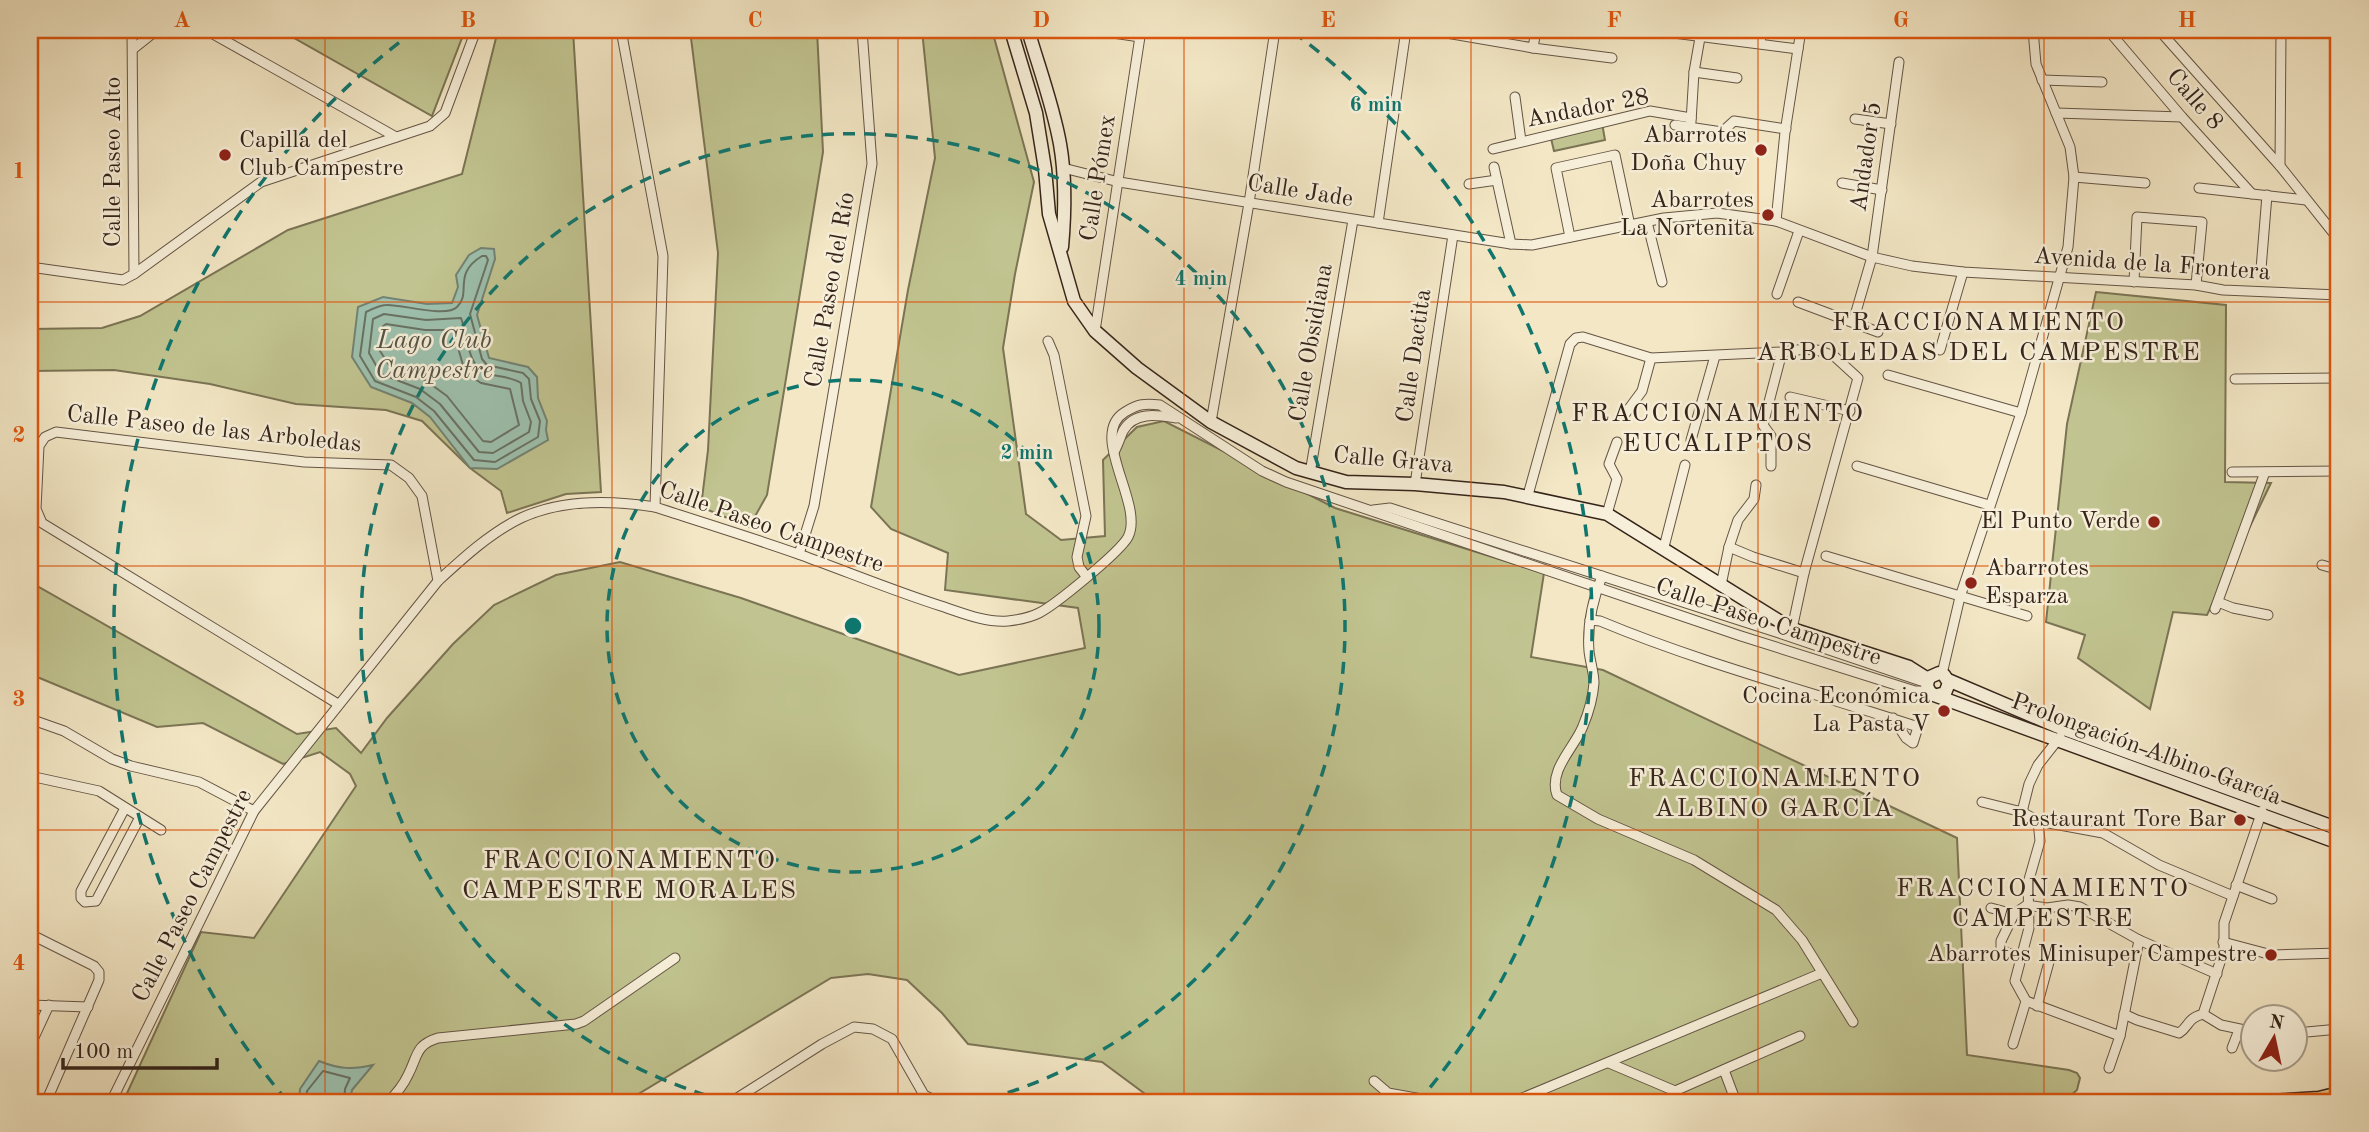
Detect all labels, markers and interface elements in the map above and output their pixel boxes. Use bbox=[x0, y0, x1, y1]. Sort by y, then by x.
text: A bbox=[173, 9, 191, 32]
text: B bbox=[460, 9, 476, 32]
text: C bbox=[747, 9, 763, 32]
text: D bbox=[1032, 9, 1050, 32]
text: E bbox=[1320, 9, 1336, 32]
text: F bbox=[1606, 9, 1622, 32]
text: G bbox=[1893, 9, 1909, 32]
text: H bbox=[2178, 9, 2196, 32]
street label: Calle 8 bbox=[2161, 65, 2227, 135]
street label: Calle Paseo Alto bbox=[102, 77, 126, 247]
street label: Andador 28 bbox=[1525, 85, 1651, 133]
text: 6 min bbox=[1350, 95, 1402, 116]
street label: Andador 5 bbox=[1847, 101, 1887, 213]
street label: Calle Pómex bbox=[1077, 113, 1121, 243]
place label: Abarrotes Doña Chuy bbox=[1630, 124, 1747, 176]
place label: Capilla del Club Campestre bbox=[239, 129, 404, 181]
marker: Abarrotes Doña Chuy bbox=[1753, 142, 1769, 158]
marker: Capilla del Club Campestre bbox=[217, 147, 233, 163]
text: 1 bbox=[12, 160, 26, 183]
street label: Calle Jade bbox=[1245, 172, 1355, 212]
place label: Abarrotes La Nortenita bbox=[1620, 189, 1754, 241]
street label: Calle Paseo del Río bbox=[802, 190, 860, 390]
marker: Abarrotes La Nortenita bbox=[1760, 207, 1776, 223]
street label: Avenida de la Frontera bbox=[2033, 245, 2271, 285]
street label: Calle Obsidiana bbox=[1286, 262, 1338, 424]
text: 4 min bbox=[1175, 269, 1227, 290]
street label: Calle Dactita bbox=[1394, 287, 1436, 424]
district label: FRACCIONAMIENTO ARBOLEDAS DEL CAMPESTRE bbox=[1756, 310, 2202, 366]
water label: Lago Club Campestre bbox=[375, 328, 493, 384]
district label: FRACCIONAMIENTO EUCALIPTOS bbox=[1571, 401, 1865, 457]
street label: Calle Paseo de las Arboledas bbox=[65, 403, 363, 457]
text: 2 bbox=[12, 424, 26, 447]
text: 2 min bbox=[1001, 443, 1053, 464]
street label: Calle Grava bbox=[1332, 444, 1454, 478]
street label: Calle Paseo Campestre bbox=[656, 478, 886, 578]
place label: El Punto Verde bbox=[1980, 510, 2140, 534]
marker: El Punto Verde bbox=[2146, 514, 2162, 530]
place label: Abarrotes Esparza bbox=[1985, 557, 2089, 609]
street label: Calle Paseo Campestre bbox=[1652, 575, 1884, 671]
marker: Abarrotes Esparza bbox=[1963, 575, 1979, 591]
centre of rings bbox=[841, 614, 865, 638]
place label: Cocina Económica La Pasta V bbox=[1742, 685, 1930, 737]
text: 3 bbox=[12, 688, 26, 711]
street label: Prolongación Albino García bbox=[2008, 690, 2284, 810]
marker: Cocina Económica La Pasta V bbox=[1936, 703, 1952, 719]
district label: FRACCIONAMIENTO ALBINO GARCÍA bbox=[1628, 766, 1922, 822]
street label: Calle Paseo Campestre bbox=[129, 785, 257, 1007]
place label: Restaurant Tore Bar bbox=[2011, 808, 2226, 832]
marker: Restaurant Tore Bar bbox=[2232, 812, 2248, 828]
district label: FRACCIONAMIENTO CAMPESTRE MORALES bbox=[462, 848, 798, 904]
district label: FRACCIONAMIENTO CAMPESTRE bbox=[1896, 876, 2190, 932]
place label: Abarrotes Minisuper Campestre bbox=[1927, 943, 2257, 967]
marker: Abarrotes Minisuper Campestre bbox=[2263, 947, 2279, 963]
text: 4 bbox=[12, 952, 26, 975]
north arrow bbox=[2240, 1002, 2310, 1072]
text: N bbox=[2268, 1013, 2285, 1034]
scale bar bbox=[63, 1027, 217, 1071]
text: 100 m bbox=[74, 1042, 133, 1063]

